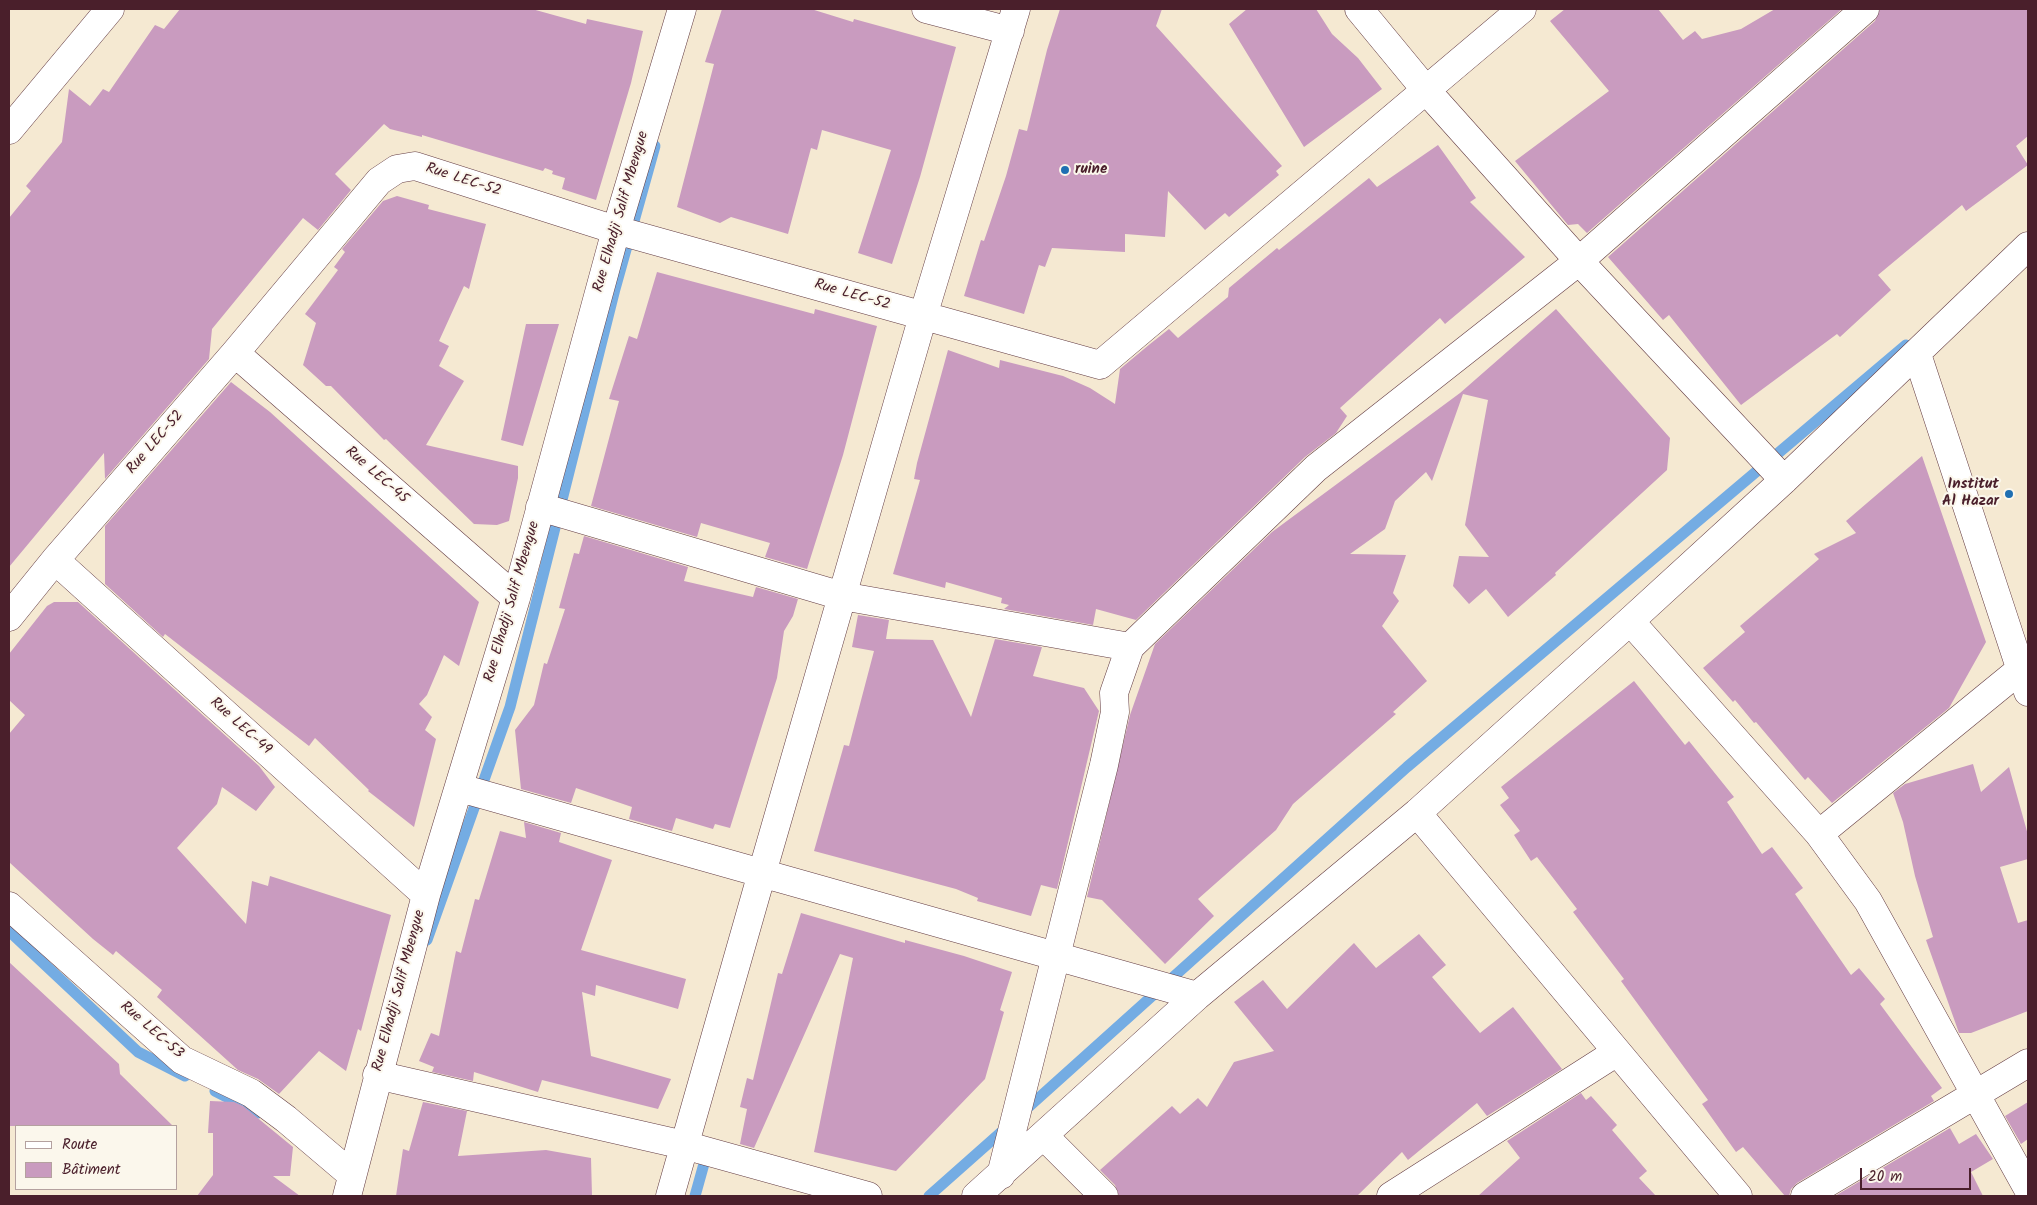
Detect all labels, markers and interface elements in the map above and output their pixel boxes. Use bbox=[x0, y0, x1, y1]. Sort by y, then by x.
street label: Rue Elhadji Salif Mbengue bbox=[590, 129, 654, 295]
street label: Rue LEC-52 bbox=[423, 160, 503, 202]
place label: ruine bbox=[1075, 161, 1107, 179]
marker: ruine bbox=[1059, 164, 1071, 176]
street label: Rue LEC-52 bbox=[812, 277, 892, 315]
street label: Rue LEC-52 bbox=[124, 408, 188, 478]
street label: Rue LEC-45 bbox=[341, 444, 411, 508]
place label: Institut Al Hazar bbox=[1942, 476, 1999, 511]
marker: Institut Al Hazar bbox=[2003, 488, 2015, 500]
street label: Rue Elhadji Salif Mbengue bbox=[481, 519, 545, 685]
street label: Rue LEC-49 bbox=[205, 694, 275, 760]
street label: Rue Elhadji Salif Mbengue bbox=[370, 908, 430, 1074]
street label: Rue LEC-53 bbox=[116, 999, 186, 1063]
legend bbox=[15, 1125, 178, 1190]
text: Route bbox=[62, 1133, 97, 1157]
text: Bâtiment bbox=[62, 1158, 121, 1182]
scale bar bbox=[1862, 1158, 1973, 1190]
text: 20 m bbox=[1868, 1165, 1902, 1189]

